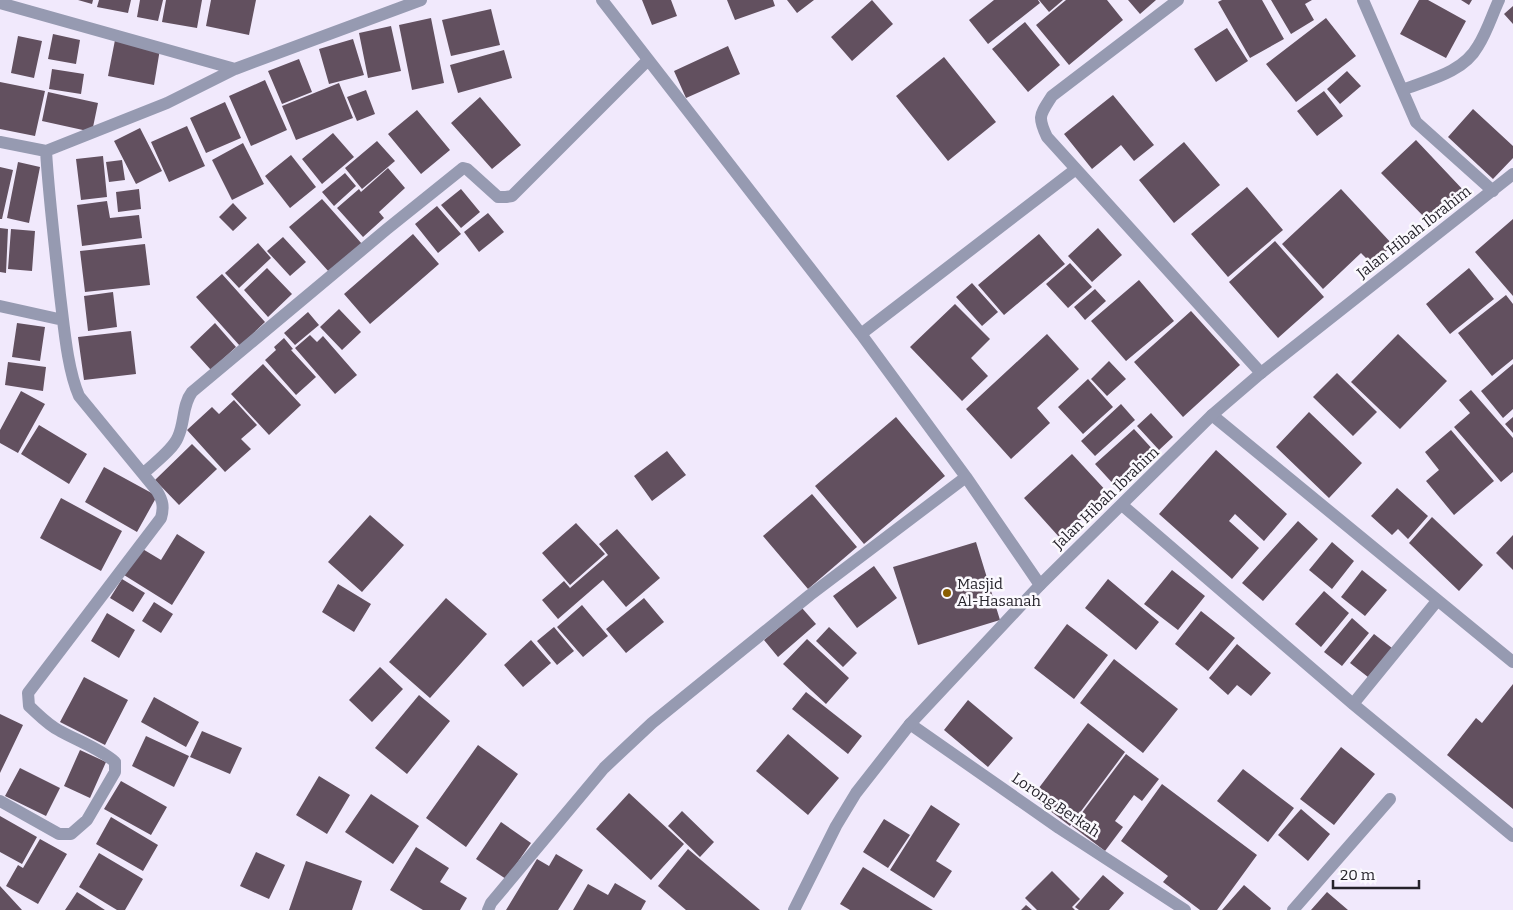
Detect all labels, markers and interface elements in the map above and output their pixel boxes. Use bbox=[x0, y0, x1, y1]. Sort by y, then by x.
street label: Jalan Hibah Ibrahim bbox=[1353, 181, 1475, 283]
street label: Jalan Hibah Ibrahim bbox=[1049, 443, 1163, 554]
place label: Masjid Al-Hasanah bbox=[957, 575, 1042, 610]
marker: Masjid Al-Hasanah bbox=[941, 587, 953, 599]
street label: Lorong Berkah bbox=[1009, 769, 1104, 841]
scale bar bbox=[1333, 858, 1419, 890]
text: 20 m bbox=[1340, 866, 1376, 884]

